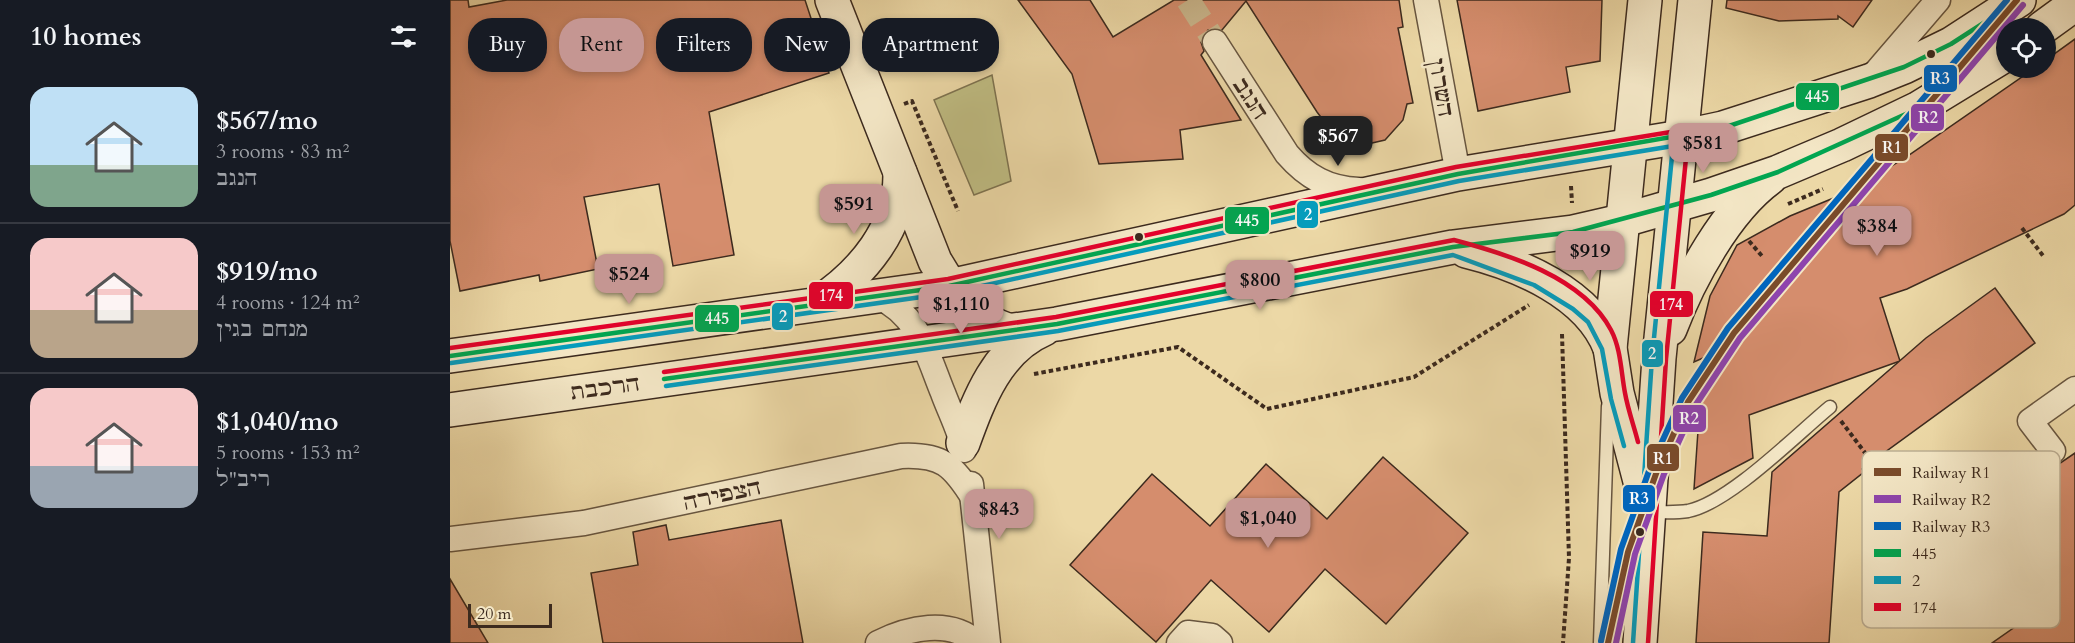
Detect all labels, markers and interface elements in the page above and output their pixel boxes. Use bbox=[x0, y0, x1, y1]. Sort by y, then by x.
chip: Buy bbox=[468, 18, 547, 72]
chip: Rent bbox=[559, 18, 644, 72]
chip: Filters bbox=[656, 18, 752, 72]
chip: New bbox=[764, 18, 850, 72]
chip: Apartment bbox=[862, 18, 999, 72]
map controls bbox=[1996, 18, 2056, 78]
button: locate bbox=[1996, 18, 2056, 78]
text: 10 homes bbox=[30, 19, 141, 54]
icon: filters bbox=[387, 20, 420, 53]
unlabelled marker bbox=[1925, 48, 1937, 60]
street label: השרון bbox=[1421, 55, 1461, 119]
line badge: R3 bbox=[1923, 64, 1958, 93]
text: R3 bbox=[1930, 68, 1950, 90]
street label: הנגב bbox=[1225, 71, 1275, 126]
line badge: 445 bbox=[1795, 82, 1840, 111]
text: 445 bbox=[1805, 86, 1829, 108]
text: $567/mo bbox=[216, 103, 318, 138]
line badge: R2 bbox=[1910, 103, 1945, 132]
text: R2 bbox=[1918, 107, 1938, 129]
icon: home bbox=[78, 111, 150, 183]
pin: $567 bbox=[1302, 116, 1374, 167]
text: $567 bbox=[1318, 122, 1358, 149]
pin: $581 bbox=[1667, 123, 1739, 174]
text: $581 bbox=[1683, 129, 1723, 156]
line badge: R1 bbox=[1874, 133, 1909, 162]
text: R1 bbox=[1882, 137, 1902, 159]
text: 3 rooms · 83 m² bbox=[216, 138, 349, 165]
text: הנגב bbox=[216, 165, 257, 192]
pin: $591 bbox=[818, 184, 890, 235]
text: $591 bbox=[834, 190, 874, 217]
line badge: 2 bbox=[1296, 200, 1319, 229]
text: 2 bbox=[1304, 204, 1312, 226]
line badge: 445 bbox=[1224, 206, 1270, 235]
pin: $384 bbox=[1841, 206, 1913, 257]
text: 445 bbox=[1235, 210, 1259, 232]
text: $384 bbox=[1857, 212, 1897, 239]
unlabelled marker bbox=[1133, 231, 1145, 243]
pin: $919 bbox=[1554, 231, 1626, 282]
text: $919 bbox=[1570, 237, 1610, 264]
text: $919/mo bbox=[216, 254, 318, 289]
pin: $524 bbox=[593, 254, 665, 305]
text: $524 bbox=[609, 260, 649, 287]
pin: $800 bbox=[1224, 260, 1296, 311]
icon: home bbox=[78, 262, 150, 334]
text: $800 bbox=[1240, 266, 1280, 293]
line badge: 174 bbox=[808, 281, 854, 310]
pin: $1,110 bbox=[912, 284, 1010, 335]
text: 174 bbox=[819, 285, 843, 307]
text: 4 rooms · 124 m² bbox=[216, 289, 360, 316]
text: $1,110 bbox=[932, 290, 990, 317]
line badge: 174 bbox=[1649, 290, 1694, 318]
text: 174 bbox=[1659, 294, 1683, 316]
line badge: 2 bbox=[771, 302, 794, 331]
line badge: 445 bbox=[694, 304, 740, 333]
text: 2 bbox=[779, 306, 787, 328]
text: 445 bbox=[705, 308, 729, 330]
text: מנחם בגין bbox=[216, 316, 308, 343]
line badge: 2 bbox=[1641, 339, 1664, 368]
text: 2 bbox=[1648, 343, 1656, 365]
street label: הרכבת bbox=[568, 368, 642, 408]
text: $1,040/mo bbox=[216, 404, 339, 439]
line badge: R2 bbox=[1672, 404, 1707, 433]
text: R2 bbox=[1679, 408, 1699, 430]
icon: home bbox=[78, 412, 150, 484]
text: 5 rooms · 153 m² bbox=[216, 439, 360, 466]
line badge: R1 bbox=[1646, 443, 1680, 472]
text: R1 bbox=[1653, 448, 1673, 470]
legend bbox=[1862, 451, 2060, 628]
text: Railway R1 bbox=[1912, 462, 1990, 484]
text: ריב"ל bbox=[216, 466, 270, 493]
street label: הצפירה bbox=[681, 472, 764, 518]
line badge: R3 bbox=[1622, 484, 1656, 513]
text: R3 bbox=[1629, 488, 1649, 510]
pin: $843 bbox=[963, 489, 1035, 540]
text: Railway R2 bbox=[1912, 489, 1990, 511]
text: $843 bbox=[979, 495, 1019, 522]
pin: $1,040 bbox=[1219, 498, 1317, 549]
text: $1,040 bbox=[1239, 504, 1297, 531]
text: Railway R3 bbox=[1912, 516, 1990, 538]
unlabelled marker bbox=[1634, 526, 1646, 538]
text: 445 bbox=[1912, 543, 1937, 565]
text: 2 bbox=[1912, 570, 1920, 592]
text: 174 bbox=[1912, 597, 1937, 619]
scale bar bbox=[468, 601, 552, 628]
text: 20 m bbox=[477, 603, 511, 625]

